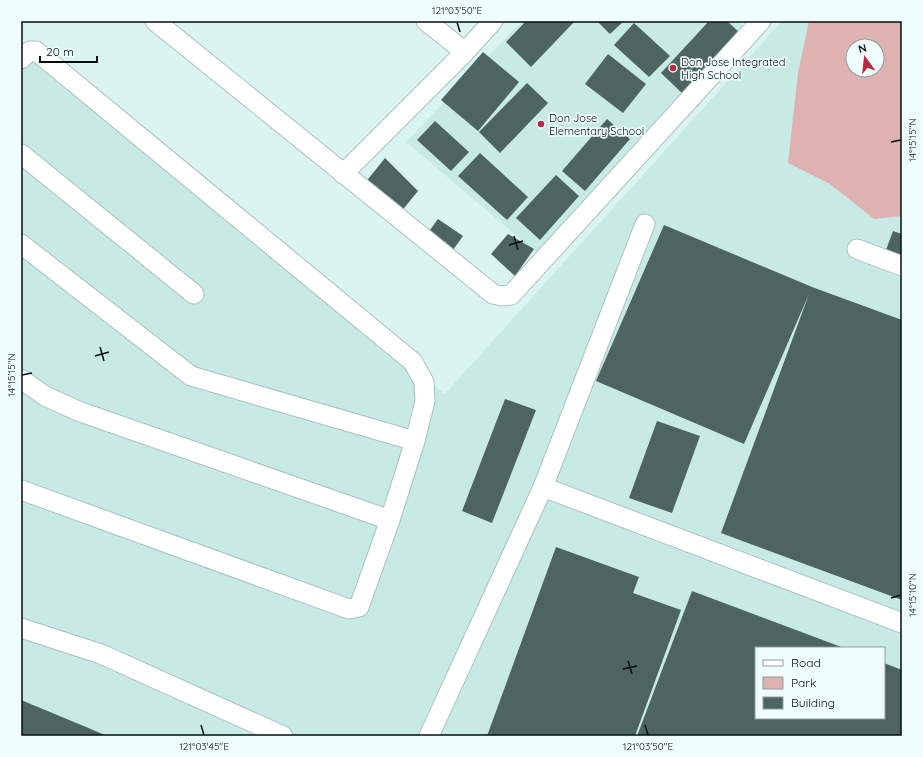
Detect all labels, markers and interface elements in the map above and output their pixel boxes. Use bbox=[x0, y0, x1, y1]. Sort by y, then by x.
text: 121°03'50"E bbox=[432, 4, 482, 17]
scale bar bbox=[40, 38, 97, 64]
north arrow bbox=[845, 38, 885, 78]
text: N bbox=[857, 41, 868, 56]
text: 20 m bbox=[46, 44, 74, 59]
place label: Don Jose Integrated High School bbox=[681, 55, 785, 82]
marker: Don Jose Integrated High School bbox=[668, 63, 678, 73]
place label: Don Jose Elementary School bbox=[549, 111, 644, 138]
text: 14°15'15"N bbox=[906, 118, 919, 162]
marker: Don Jose Elementary School bbox=[536, 119, 546, 129]
text: 14°15'15"N bbox=[5, 353, 18, 397]
text: 14°15'10"N bbox=[906, 573, 919, 617]
legend bbox=[755, 647, 885, 719]
text: Road bbox=[791, 655, 821, 670]
text: Park bbox=[791, 675, 816, 690]
text: Building bbox=[791, 695, 835, 710]
text: 121°03'45"E bbox=[179, 740, 229, 753]
text: 121°03'50"E bbox=[623, 740, 673, 753]

